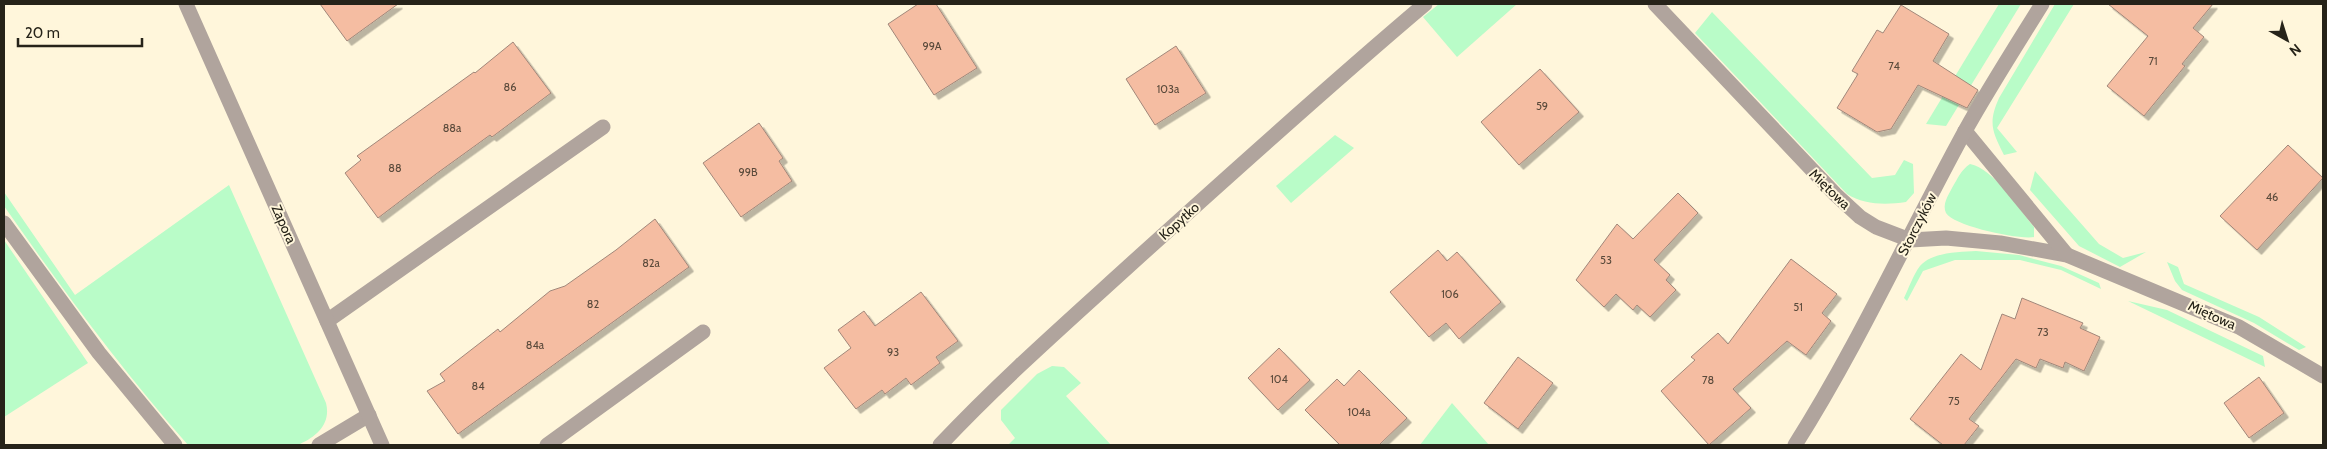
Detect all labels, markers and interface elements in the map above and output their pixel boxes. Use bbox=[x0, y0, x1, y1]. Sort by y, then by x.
scale bar bbox=[18, 15, 141, 47]
north arrow bbox=[2262, 15, 2312, 65]
text: 20 m bbox=[25, 24, 60, 42]
house number: 99A bbox=[922, 39, 942, 53]
text: N bbox=[2286, 40, 2305, 60]
house number: 71 bbox=[2148, 54, 2158, 68]
house number: 74 bbox=[1888, 59, 1900, 73]
house number: 86 bbox=[504, 80, 516, 94]
house number: 103a bbox=[1157, 82, 1180, 96]
house number: 59 bbox=[1536, 99, 1548, 113]
house number: 88a bbox=[443, 121, 462, 135]
house number: 88 bbox=[388, 161, 402, 175]
house number: 99B bbox=[738, 165, 758, 179]
street label: Miętowa bbox=[1806, 165, 1855, 213]
street label: Storczyków bbox=[1893, 189, 1941, 259]
house number: 46 bbox=[2266, 190, 2278, 204]
street label: Kopytko bbox=[1155, 198, 1203, 244]
street label: Zapora bbox=[267, 202, 301, 247]
house number: 53 bbox=[1600, 253, 1612, 267]
house number: 82a bbox=[642, 256, 661, 270]
house number: 106 bbox=[1441, 287, 1459, 301]
house number: 82 bbox=[587, 297, 599, 311]
street label: Miętowa bbox=[2185, 297, 2239, 334]
house number: 51 bbox=[1793, 300, 1803, 314]
house number: 73 bbox=[2037, 325, 2049, 339]
house number: 84a bbox=[526, 338, 545, 352]
house number: 93 bbox=[887, 345, 899, 359]
house number: 104 bbox=[1270, 372, 1288, 386]
house number: 78 bbox=[1702, 373, 1714, 387]
house number: 84 bbox=[471, 379, 485, 393]
house number: 75 bbox=[1948, 394, 1960, 408]
house number: 104a bbox=[1348, 405, 1371, 419]

